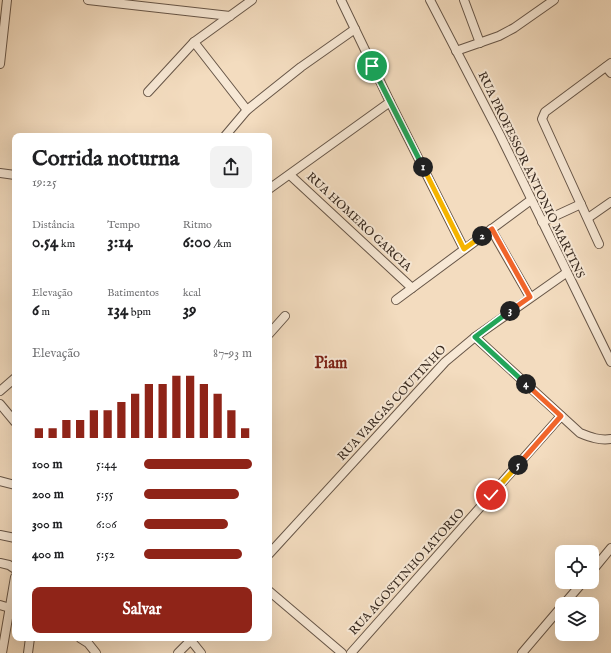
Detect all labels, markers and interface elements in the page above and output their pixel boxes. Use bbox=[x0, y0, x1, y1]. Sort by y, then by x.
pin bbox=[355, 49, 389, 83]
icon: arrive bbox=[361, 55, 383, 77]
street label: RUA PROFESSOR ANTONIO MARTINS bbox=[474, 69, 588, 281]
text: Corrida noturna bbox=[32, 145, 179, 173]
button: share bbox=[210, 146, 252, 188]
pin: 1 bbox=[413, 157, 433, 177]
text: 1 bbox=[421, 160, 425, 174]
street label: RUA HOMERO GARCIA bbox=[303, 169, 415, 275]
text: 19:25 bbox=[32, 174, 57, 191]
text: Distância bbox=[32, 218, 74, 232]
text: Tempo bbox=[107, 218, 140, 232]
text: Ritmo bbox=[183, 218, 212, 232]
pin: 2 bbox=[472, 226, 492, 246]
text: 2 bbox=[479, 229, 485, 243]
text: 0.54 bbox=[32, 232, 58, 253]
text: 3:14 bbox=[107, 232, 133, 253]
text: 6:00 bbox=[183, 232, 211, 253]
text: km bbox=[58, 237, 75, 251]
text: /km bbox=[211, 237, 232, 251]
text: Elevação bbox=[32, 286, 73, 300]
text: Batimentos bbox=[107, 286, 159, 300]
text: kcal bbox=[183, 286, 201, 300]
text: 6 bbox=[32, 300, 39, 321]
text: 134 bbox=[107, 300, 128, 321]
text: 39 bbox=[183, 300, 196, 321]
pin: 3 bbox=[500, 301, 520, 321]
text: 3 bbox=[508, 304, 512, 318]
text: m bbox=[39, 305, 50, 319]
text: bpm bbox=[128, 305, 151, 319]
street label: RUA VARGAS COUTINHO bbox=[334, 342, 450, 464]
text: Elevação bbox=[32, 345, 80, 362]
text: 87–93 m bbox=[213, 345, 252, 362]
district label: Piam bbox=[315, 354, 348, 374]
pin: 4 bbox=[516, 374, 536, 394]
text: 4 bbox=[523, 377, 529, 391]
pin: 5 bbox=[508, 455, 528, 475]
text: 100 m bbox=[32, 456, 62, 473]
text: 5:44 bbox=[96, 456, 117, 473]
text: 5 bbox=[516, 458, 520, 472]
pin bbox=[474, 478, 508, 512]
icon: check bbox=[480, 484, 502, 506]
text: 200 m bbox=[32, 486, 64, 503]
text: 5:55 bbox=[96, 486, 114, 503]
street label: RUA AGOSTINHO IATORIO bbox=[346, 506, 468, 638]
text: 300 m bbox=[32, 516, 63, 533]
text: 6:06 bbox=[96, 516, 117, 533]
map controls bbox=[555, 545, 599, 641]
button: locate bbox=[555, 545, 599, 589]
text: 400 m bbox=[32, 546, 64, 563]
text: 5:52 bbox=[96, 546, 115, 563]
button: Salvar bbox=[32, 587, 252, 633]
button: layers bbox=[555, 597, 599, 641]

